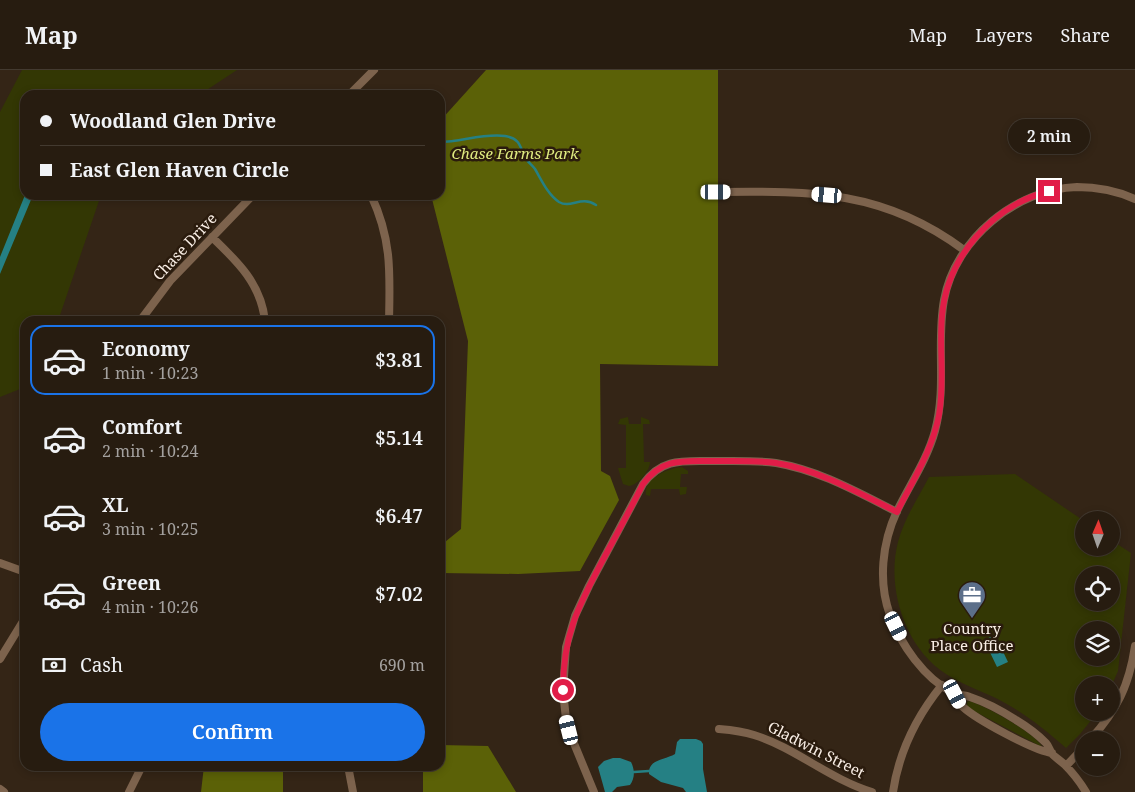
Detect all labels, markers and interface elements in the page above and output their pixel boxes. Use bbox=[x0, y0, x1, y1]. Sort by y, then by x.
text: Map bbox=[25, 18, 78, 51]
text: Map bbox=[909, 23, 947, 47]
text: Layers bbox=[975, 23, 1033, 47]
text: Share bbox=[1061, 23, 1110, 47]
text: Woodland Glen Drive bbox=[70, 108, 276, 134]
callout: 2 min bbox=[1008, 118, 1090, 154]
text: 2 min bbox=[1027, 125, 1071, 147]
park label: Chase Farms Park bbox=[451, 143, 579, 163]
text: East Glen Haven Circle bbox=[70, 157, 289, 183]
route end bbox=[1038, 180, 1060, 202]
car bbox=[701, 185, 731, 200]
car bbox=[811, 186, 842, 204]
street label: Chase Drive bbox=[148, 208, 221, 284]
text: Economy bbox=[102, 336, 190, 362]
icon: car bbox=[42, 338, 87, 383]
text: $3.81 bbox=[375, 347, 423, 373]
text: 1 min · 10:23 bbox=[102, 362, 198, 384]
text: Comfort bbox=[102, 414, 182, 440]
icon: car bbox=[42, 416, 87, 461]
text: $5.14 bbox=[375, 425, 423, 451]
text: 2 min · 10:24 bbox=[102, 440, 198, 462]
text: XL bbox=[102, 492, 128, 518]
icon: car bbox=[42, 494, 87, 539]
text: $6.47 bbox=[375, 503, 423, 529]
north arrow bbox=[1075, 511, 1120, 556]
map controls bbox=[1075, 511, 1120, 776]
text: 3 min · 10:25 bbox=[102, 518, 198, 540]
button: locate bbox=[1075, 566, 1120, 611]
text: Green bbox=[102, 570, 161, 596]
icon: car bbox=[42, 572, 87, 617]
office icon: Country Place Office bbox=[957, 580, 987, 619]
text: $7.02 bbox=[375, 581, 423, 607]
text: 4 min · 10:26 bbox=[102, 596, 198, 618]
car bbox=[882, 609, 909, 643]
place label: Country Place Office bbox=[930, 618, 1014, 655]
button: layers bbox=[1075, 621, 1120, 666]
icon: cash bbox=[40, 651, 68, 679]
text: Cash bbox=[80, 652, 123, 678]
text: 690 m bbox=[379, 654, 425, 676]
button: + bbox=[1075, 676, 1120, 721]
car bbox=[941, 677, 968, 711]
route start bbox=[552, 679, 574, 701]
button: Confirm bbox=[40, 703, 425, 761]
car bbox=[558, 714, 579, 746]
street label: Gladwin Street bbox=[765, 716, 868, 782]
button: − bbox=[1075, 731, 1120, 776]

